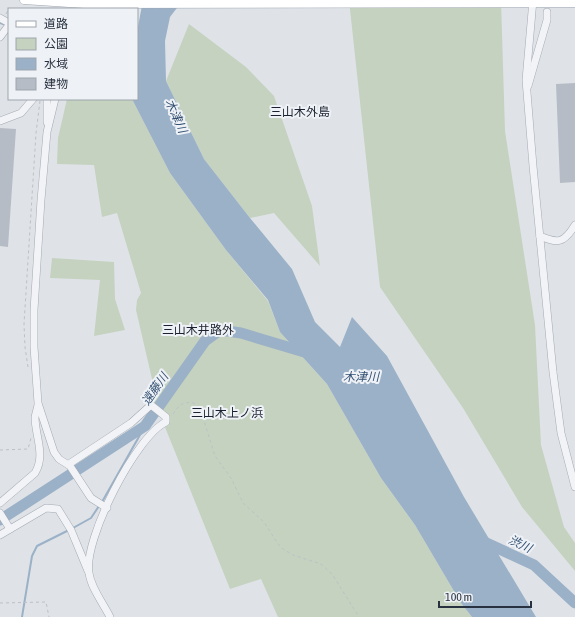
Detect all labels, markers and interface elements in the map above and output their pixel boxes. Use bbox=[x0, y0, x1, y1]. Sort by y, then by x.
legend bbox=[8, 8, 138, 100]
text: 道路 bbox=[44, 17, 68, 31]
text: 公園 bbox=[44, 37, 68, 51]
text: 水域 bbox=[44, 57, 68, 71]
text: 建物 bbox=[44, 77, 68, 91]
water label: 木津川 bbox=[162, 97, 191, 137]
district label: 三山木外島 bbox=[270, 105, 330, 119]
district label: 三山木井路外 bbox=[162, 323, 234, 337]
water label: 遠藤川 bbox=[139, 369, 172, 408]
water label: 木津川 bbox=[343, 370, 381, 384]
district label: 三山木上ノ浜 bbox=[191, 406, 263, 420]
water label: 渋川 bbox=[506, 533, 536, 556]
scale bar bbox=[439, 583, 531, 609]
text: 100 m bbox=[445, 590, 472, 604]

